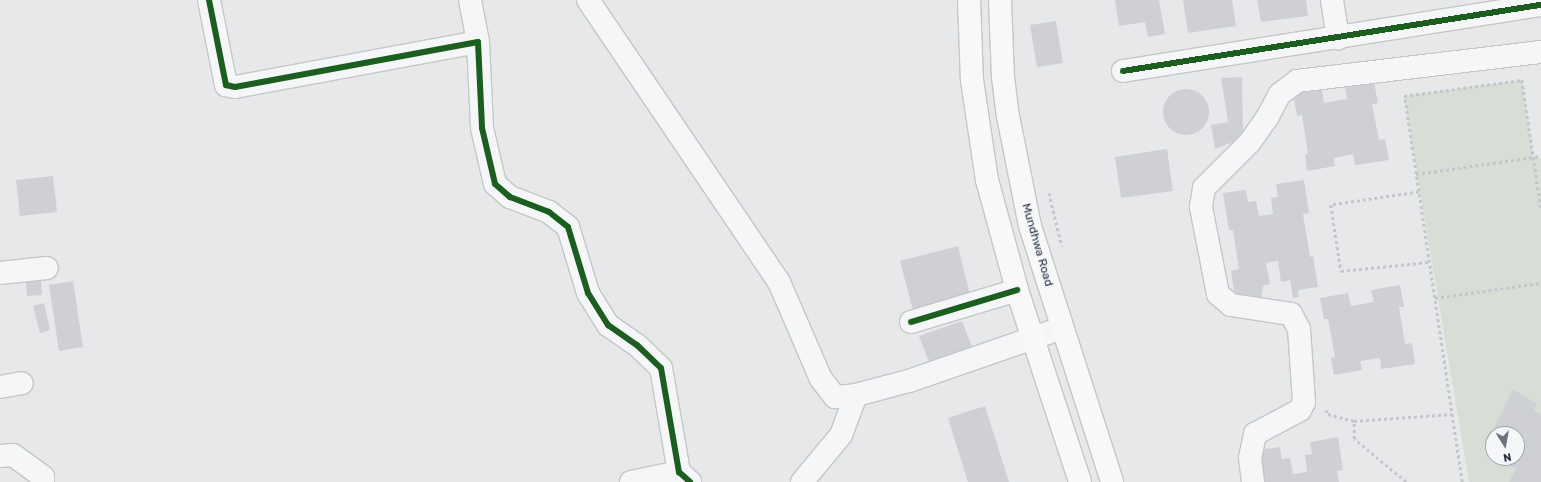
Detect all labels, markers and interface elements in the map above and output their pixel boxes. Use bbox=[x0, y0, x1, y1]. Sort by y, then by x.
street label: Mundhwa Road bbox=[1018, 202, 1056, 288]
north arrow bbox=[1485, 426, 1525, 466]
text: N bbox=[1502, 450, 1512, 464]

